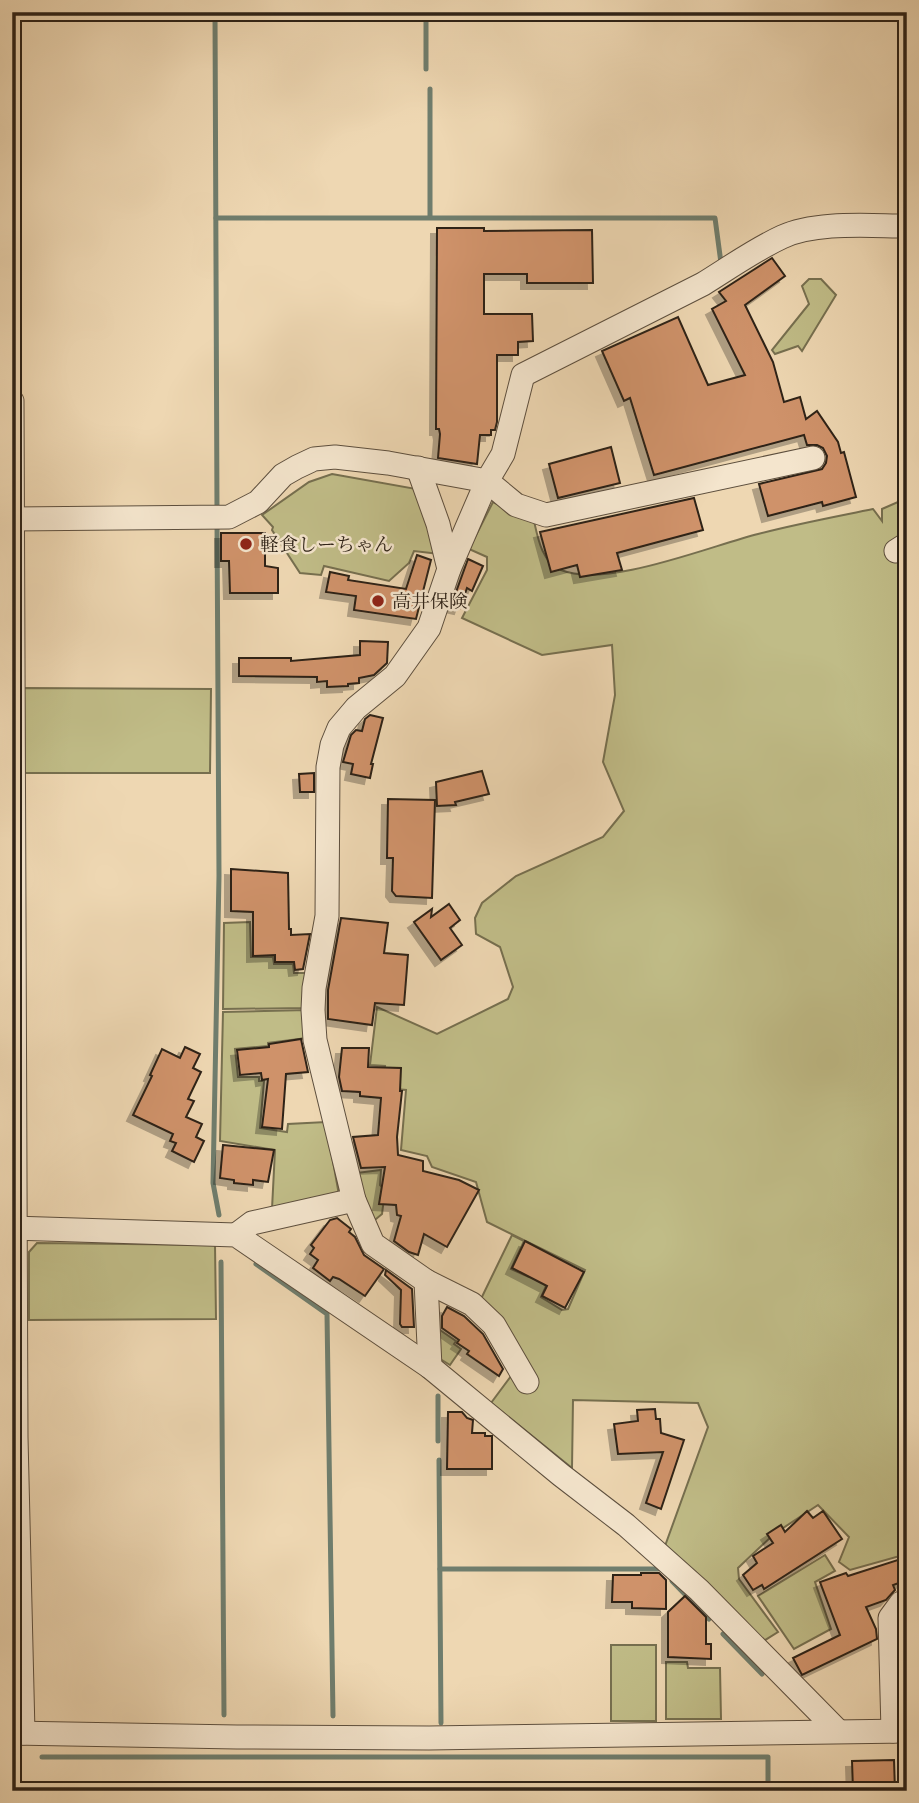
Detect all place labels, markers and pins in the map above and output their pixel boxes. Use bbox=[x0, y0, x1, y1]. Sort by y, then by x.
place label: 軽食しーちゃん bbox=[260, 534, 393, 556]
marker: 軽食しーちゃん bbox=[238, 536, 254, 552]
place label: 高井保険 bbox=[392, 591, 468, 613]
marker: 高井保険 bbox=[370, 593, 386, 609]

